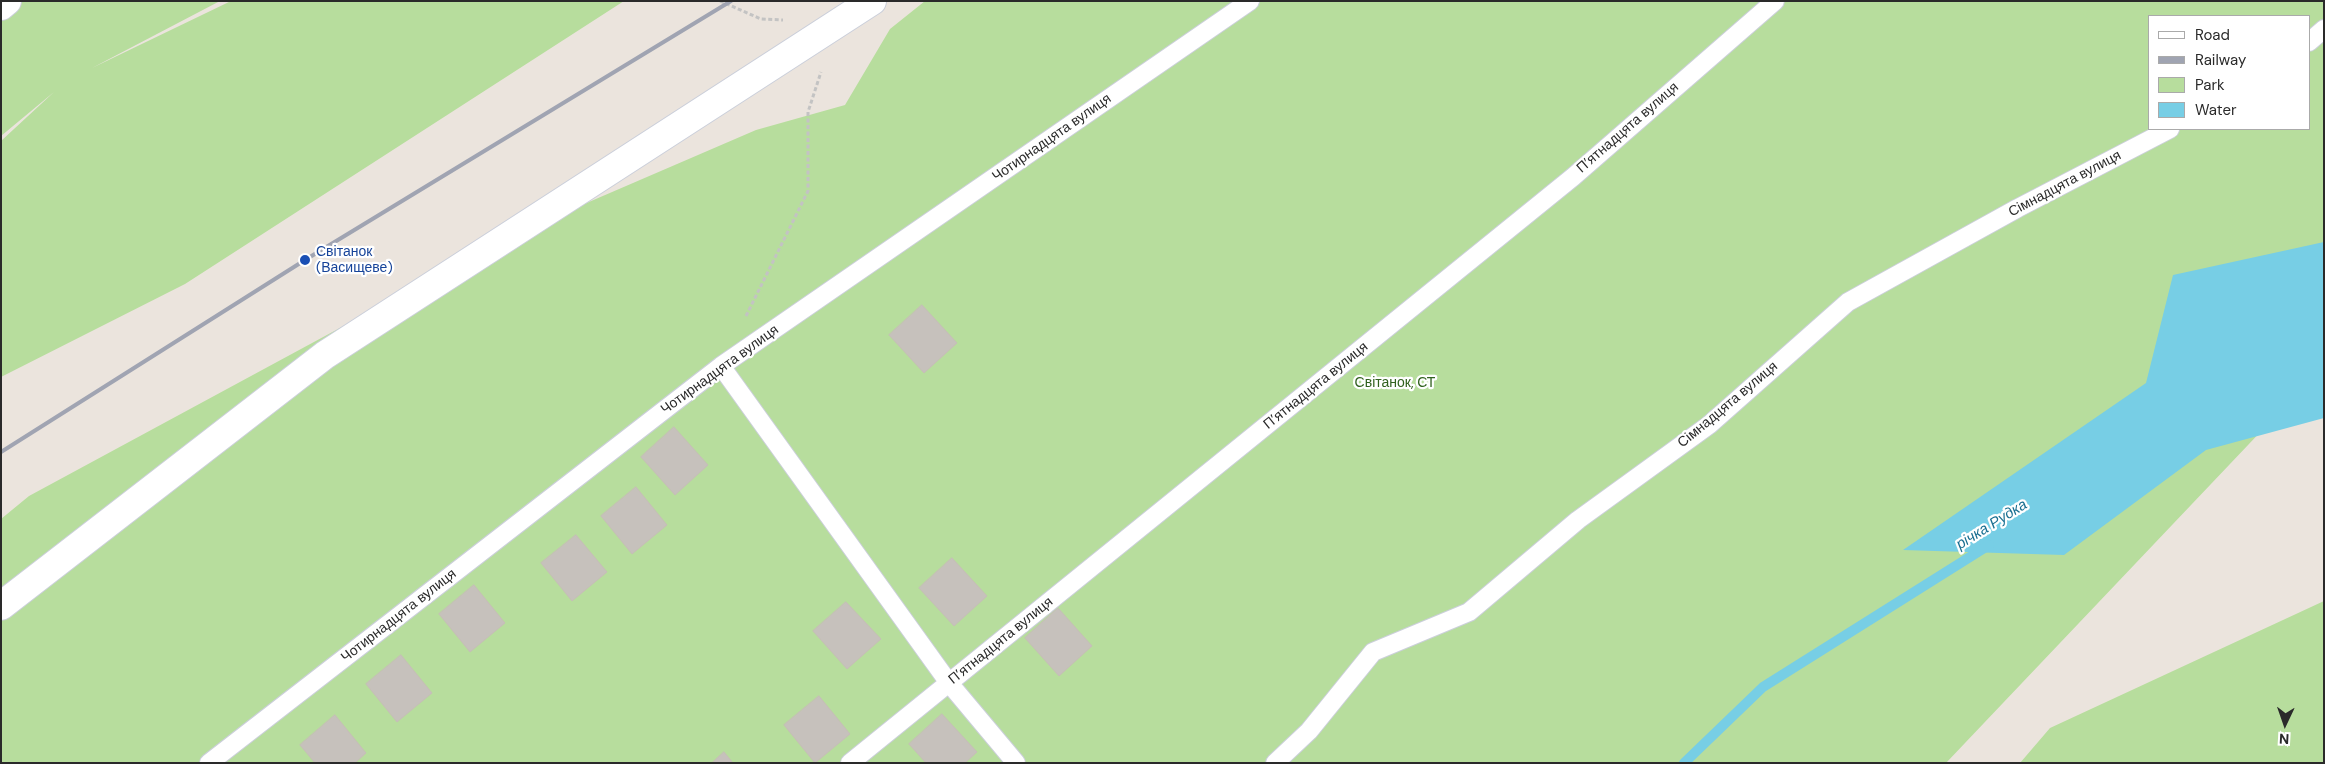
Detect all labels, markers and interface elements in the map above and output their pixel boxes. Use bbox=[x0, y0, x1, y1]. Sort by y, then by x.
legend bbox=[2148, 15, 2310, 130]
text: Road bbox=[2195, 25, 2230, 45]
text: Railway bbox=[2195, 50, 2246, 70]
text: Park bbox=[2195, 75, 2225, 95]
street label: П’ятнадцята вулиця bbox=[1574, 79, 1682, 177]
street label: Чотирнадцята вулиця bbox=[989, 91, 1115, 185]
text: Water bbox=[2195, 100, 2236, 120]
street label: Сімнадцята вулиця bbox=[2006, 147, 2124, 221]
place label: Світанок (Васищеве) bbox=[316, 244, 393, 276]
marker: Світанок (Васищеве) bbox=[298, 253, 312, 267]
street label: Чотирнадцята вулиця bbox=[658, 322, 782, 418]
street label: П’ятнадцята вулиця bbox=[1260, 339, 1372, 433]
street label: Сімнадцята вулиця bbox=[1675, 358, 1781, 452]
park label: Світанок, СТ bbox=[1355, 375, 1435, 391]
water label: річка Рудка bbox=[1953, 496, 2031, 554]
street label: Чотирнадцята вулиця bbox=[338, 566, 460, 666]
street label: П’ятнадцята вулиця bbox=[945, 594, 1057, 688]
north arrow bbox=[2260, 699, 2310, 749]
text: N bbox=[2279, 730, 2290, 748]

